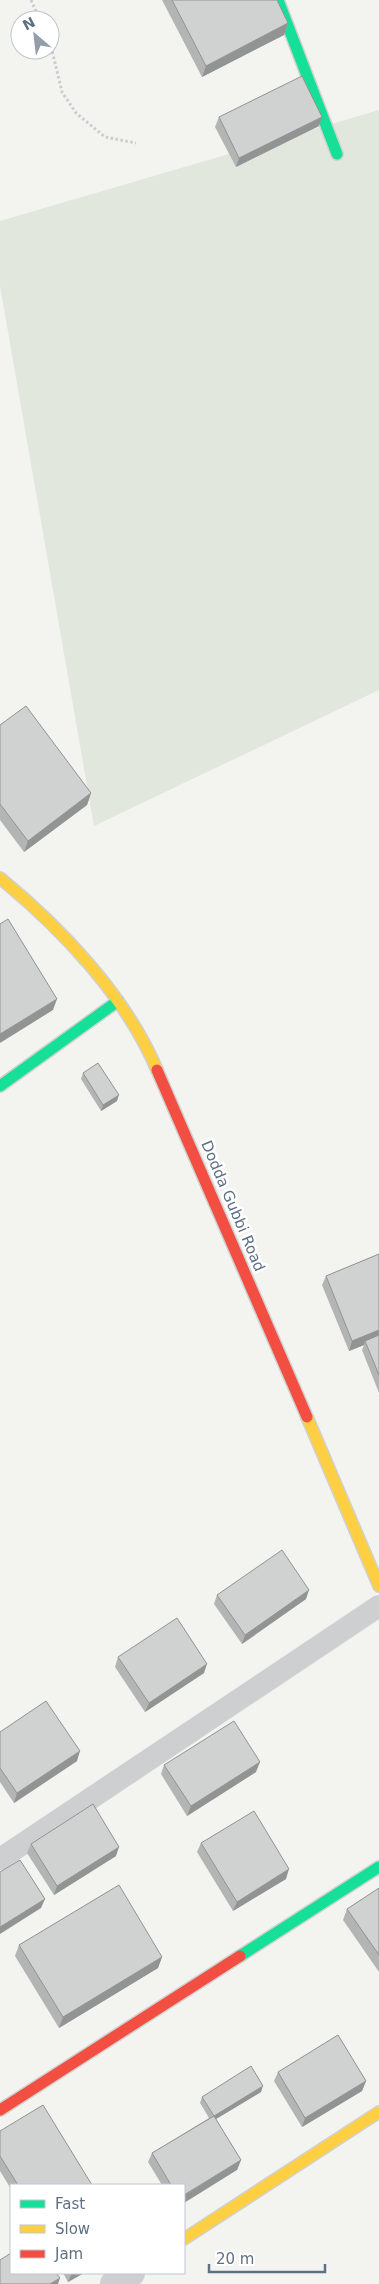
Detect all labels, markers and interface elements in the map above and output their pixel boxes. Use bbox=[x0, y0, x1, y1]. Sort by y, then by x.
north arrow bbox=[10, 10, 60, 60]
text: N bbox=[20, 14, 38, 33]
street label: Dodda Gubbi Road bbox=[197, 1138, 269, 1274]
legend bbox=[10, 2184, 185, 2274]
text: Fast bbox=[55, 2195, 85, 2213]
text: Slow bbox=[55, 2220, 90, 2238]
scale bar bbox=[209, 2242, 325, 2274]
text: Jam bbox=[54, 2245, 83, 2263]
text: 20 m bbox=[216, 2250, 254, 2268]

